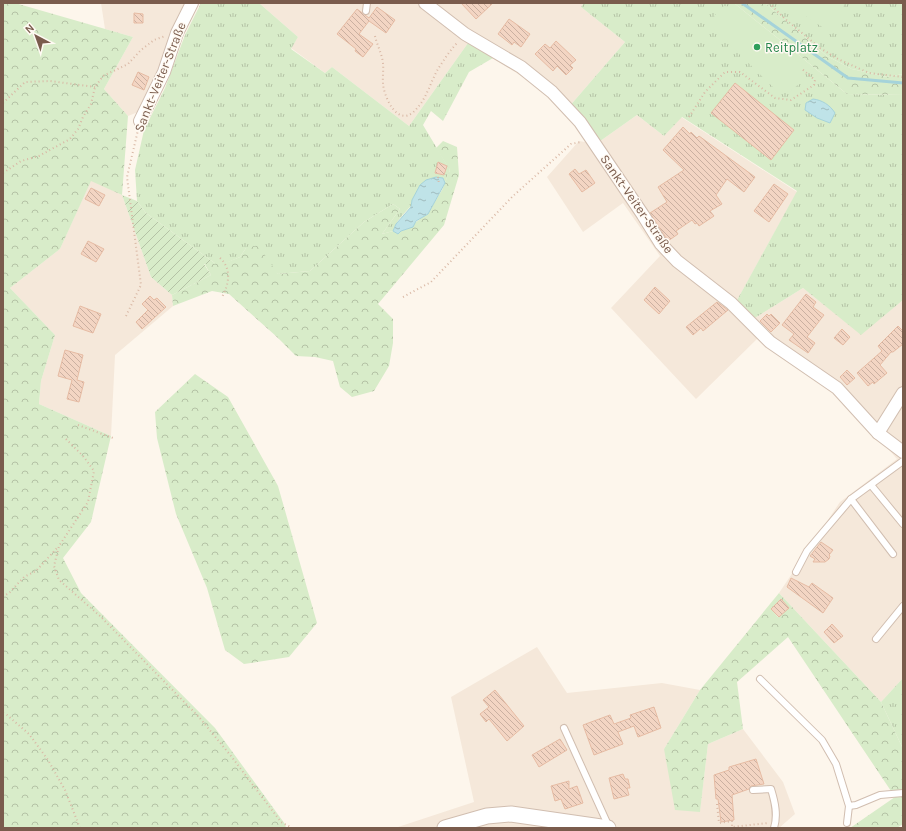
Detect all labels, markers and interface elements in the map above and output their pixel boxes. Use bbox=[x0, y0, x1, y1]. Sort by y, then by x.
north arrow bbox=[16, 16, 56, 56]
street label: Sankt-Veiter-Straße bbox=[131, 20, 189, 134]
text: N bbox=[23, 21, 37, 36]
place label: Reitplatz bbox=[765, 40, 818, 55]
marker: Reitplatz bbox=[752, 42, 762, 52]
street label: Sankt-Veiter-Straße bbox=[597, 152, 677, 257]

